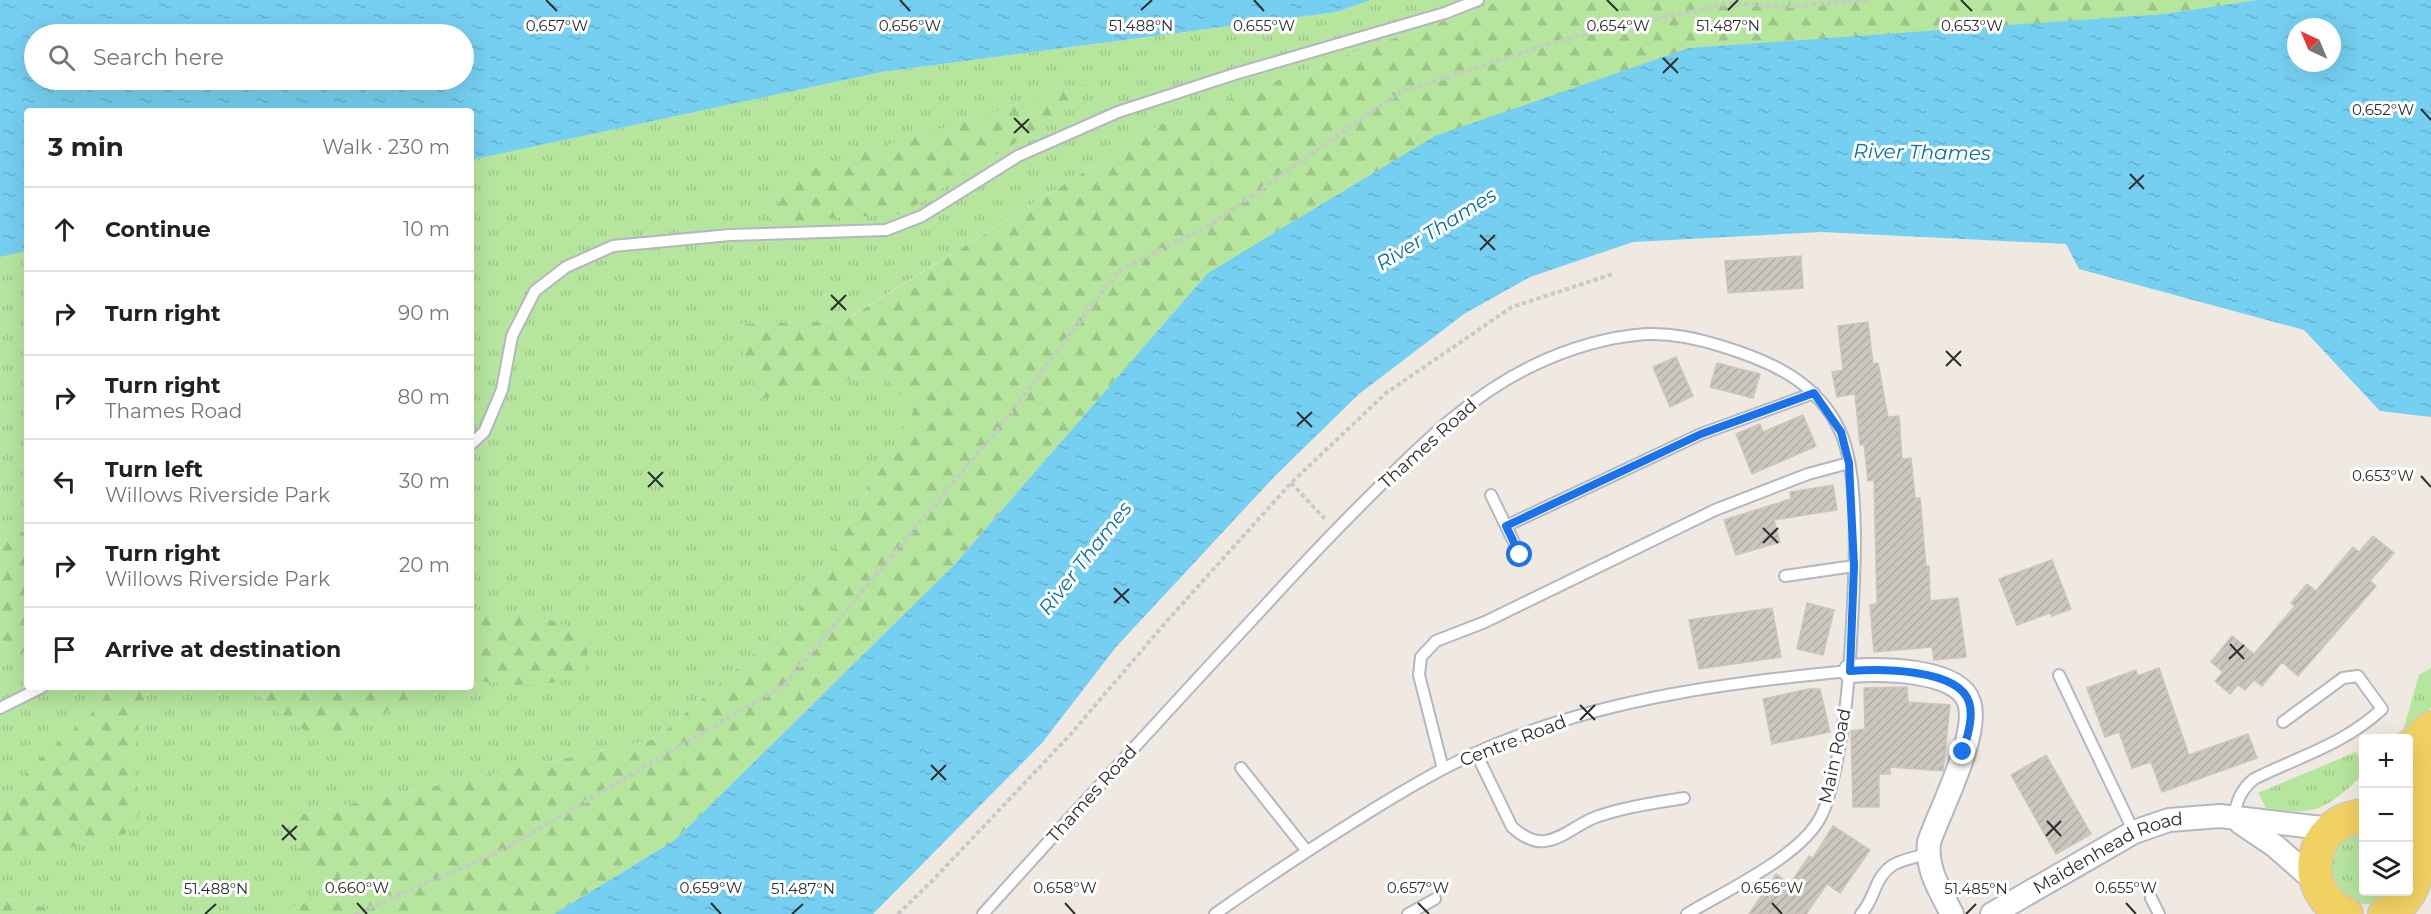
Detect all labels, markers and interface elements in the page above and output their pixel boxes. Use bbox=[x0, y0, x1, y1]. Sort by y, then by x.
text: 0.657°W bbox=[526, 16, 589, 35]
text: 0.656°W bbox=[879, 16, 942, 35]
text: 51.488°N bbox=[1109, 16, 1173, 35]
text: 0.655°W bbox=[1233, 16, 1295, 35]
text: 0.654°W bbox=[1586, 16, 1650, 35]
text: 51.487°N bbox=[1696, 16, 1760, 35]
text: 0.653°W bbox=[1941, 16, 2003, 35]
north arrow bbox=[2287, 18, 2341, 72]
search box bbox=[24, 24, 474, 90]
icon: search bbox=[45, 41, 78, 74]
text: Search here bbox=[93, 44, 224, 71]
text: 0.652°W bbox=[2352, 100, 2414, 119]
text: 3 min bbox=[48, 131, 124, 163]
text: Walk · 230 m bbox=[322, 135, 450, 159]
water label: River Thames bbox=[1853, 139, 1991, 165]
water label: River Thames bbox=[1371, 182, 1501, 276]
icon: ahead bbox=[48, 213, 81, 246]
text: Continue bbox=[105, 216, 211, 243]
text: 10 m bbox=[403, 217, 450, 241]
icon: right bbox=[48, 297, 81, 330]
text: Turn right bbox=[105, 300, 220, 327]
text: 90 m bbox=[398, 301, 450, 325]
text: Turn right bbox=[105, 372, 220, 399]
icon: right bbox=[48, 381, 81, 414]
text: 80 m bbox=[398, 385, 450, 409]
street label: Thames Road bbox=[1375, 394, 1481, 494]
text: Thames Road bbox=[105, 399, 242, 423]
text: Turn left bbox=[105, 456, 203, 483]
icon: left bbox=[48, 465, 81, 498]
text: 0.653°W bbox=[2352, 466, 2414, 485]
text: 30 m bbox=[399, 469, 450, 493]
text: Willows Riverside Park bbox=[105, 483, 330, 507]
water label: River Thames bbox=[1033, 496, 1137, 620]
text: Turn right bbox=[105, 540, 220, 567]
route start bbox=[1506, 541, 1532, 567]
icon: right bbox=[48, 549, 81, 582]
text: 20 m bbox=[399, 553, 450, 577]
text: Willows Riverside Park bbox=[105, 567, 330, 591]
icon: arrive bbox=[48, 633, 81, 666]
text: Arrive at destination bbox=[105, 636, 341, 663]
street label: Main Road bbox=[1814, 706, 1856, 806]
street label: Centre Road bbox=[1457, 711, 1569, 771]
map controls bbox=[2359, 734, 2413, 896]
button: + bbox=[2359, 734, 2413, 788]
route end bbox=[1949, 738, 1975, 764]
street label: Thames Road bbox=[1042, 741, 1142, 847]
button: − bbox=[2359, 788, 2413, 842]
street label: Maidenhead Road bbox=[2029, 808, 2184, 899]
button: layers bbox=[2359, 842, 2413, 896]
text: 0.660°W bbox=[325, 878, 390, 897]
text: 0.659°W bbox=[680, 878, 743, 897]
text: 0.658°W bbox=[1033, 878, 1097, 897]
text: 0.657°W bbox=[1387, 878, 1450, 897]
text: 0.656°W bbox=[1741, 878, 1804, 897]
text: 0.655°W bbox=[2095, 878, 2157, 897]
text: 51.488°N bbox=[184, 879, 248, 898]
text: 51.487°N bbox=[771, 879, 835, 898]
text: 51.485°N bbox=[1944, 879, 2008, 898]

